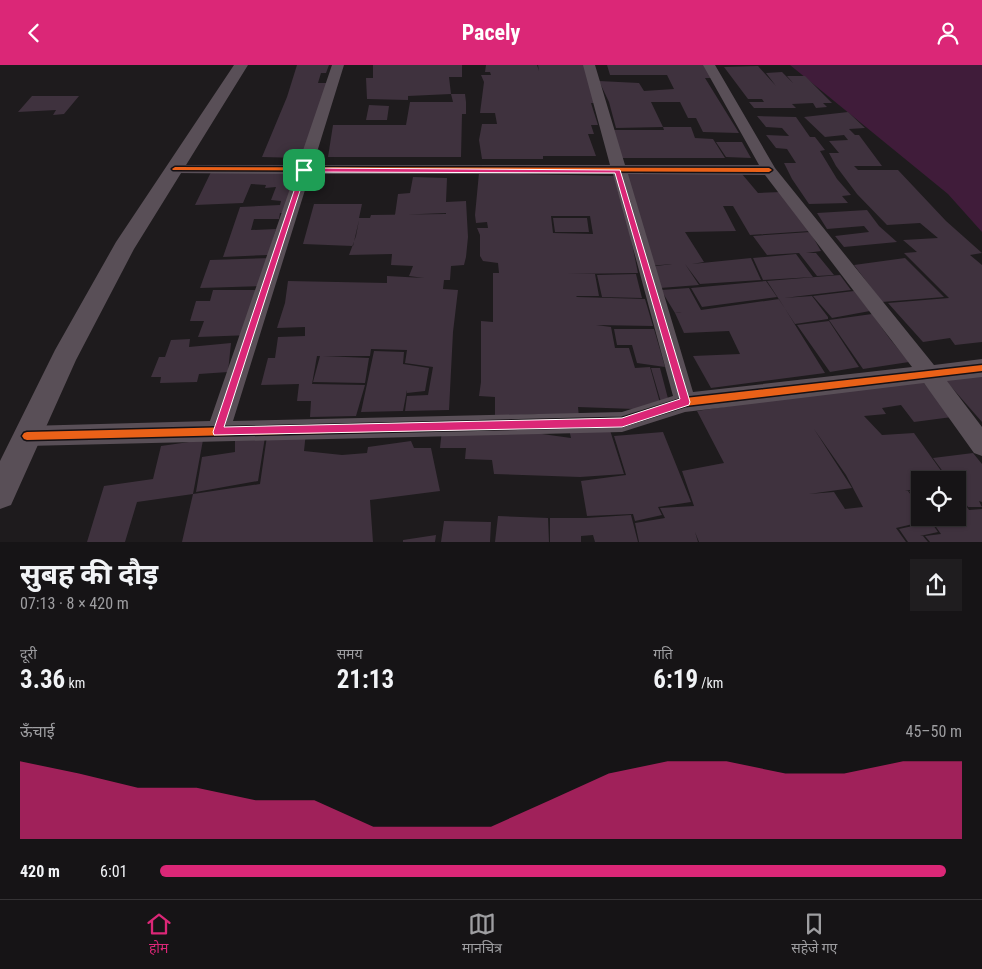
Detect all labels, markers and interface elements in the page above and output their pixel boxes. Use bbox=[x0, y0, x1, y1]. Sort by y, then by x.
icon: back bbox=[20, 19, 48, 47]
icon: person bbox=[934, 19, 962, 47]
text: Pacely bbox=[462, 20, 520, 45]
pin bbox=[283, 149, 325, 191]
icon: arrive bbox=[290, 156, 318, 184]
map controls bbox=[911, 471, 966, 526]
button: locate bbox=[911, 471, 966, 526]
text: सुबह की दौड़ bbox=[20, 558, 158, 591]
button: share bbox=[910, 559, 962, 611]
text: 07:13 · 8 × 420 m bbox=[20, 594, 129, 613]
text: दूरी bbox=[20, 646, 37, 662]
text: समय bbox=[337, 646, 363, 662]
text: गति bbox=[653, 646, 673, 662]
text: 3.36 bbox=[20, 665, 65, 694]
text: 21:13 bbox=[337, 665, 394, 694]
text: 6:19 bbox=[653, 665, 698, 694]
text: km bbox=[65, 675, 85, 691]
text: /km bbox=[698, 675, 723, 691]
text: ऊँचाई bbox=[20, 722, 55, 741]
text: 45–50 m bbox=[906, 722, 962, 741]
text: 420 m bbox=[20, 862, 60, 881]
text: 6:01 bbox=[100, 862, 127, 881]
tab: होम bbox=[145, 910, 173, 959]
tab: मानचित्र bbox=[462, 910, 502, 959]
tab: सहेजे गए bbox=[791, 910, 837, 959]

